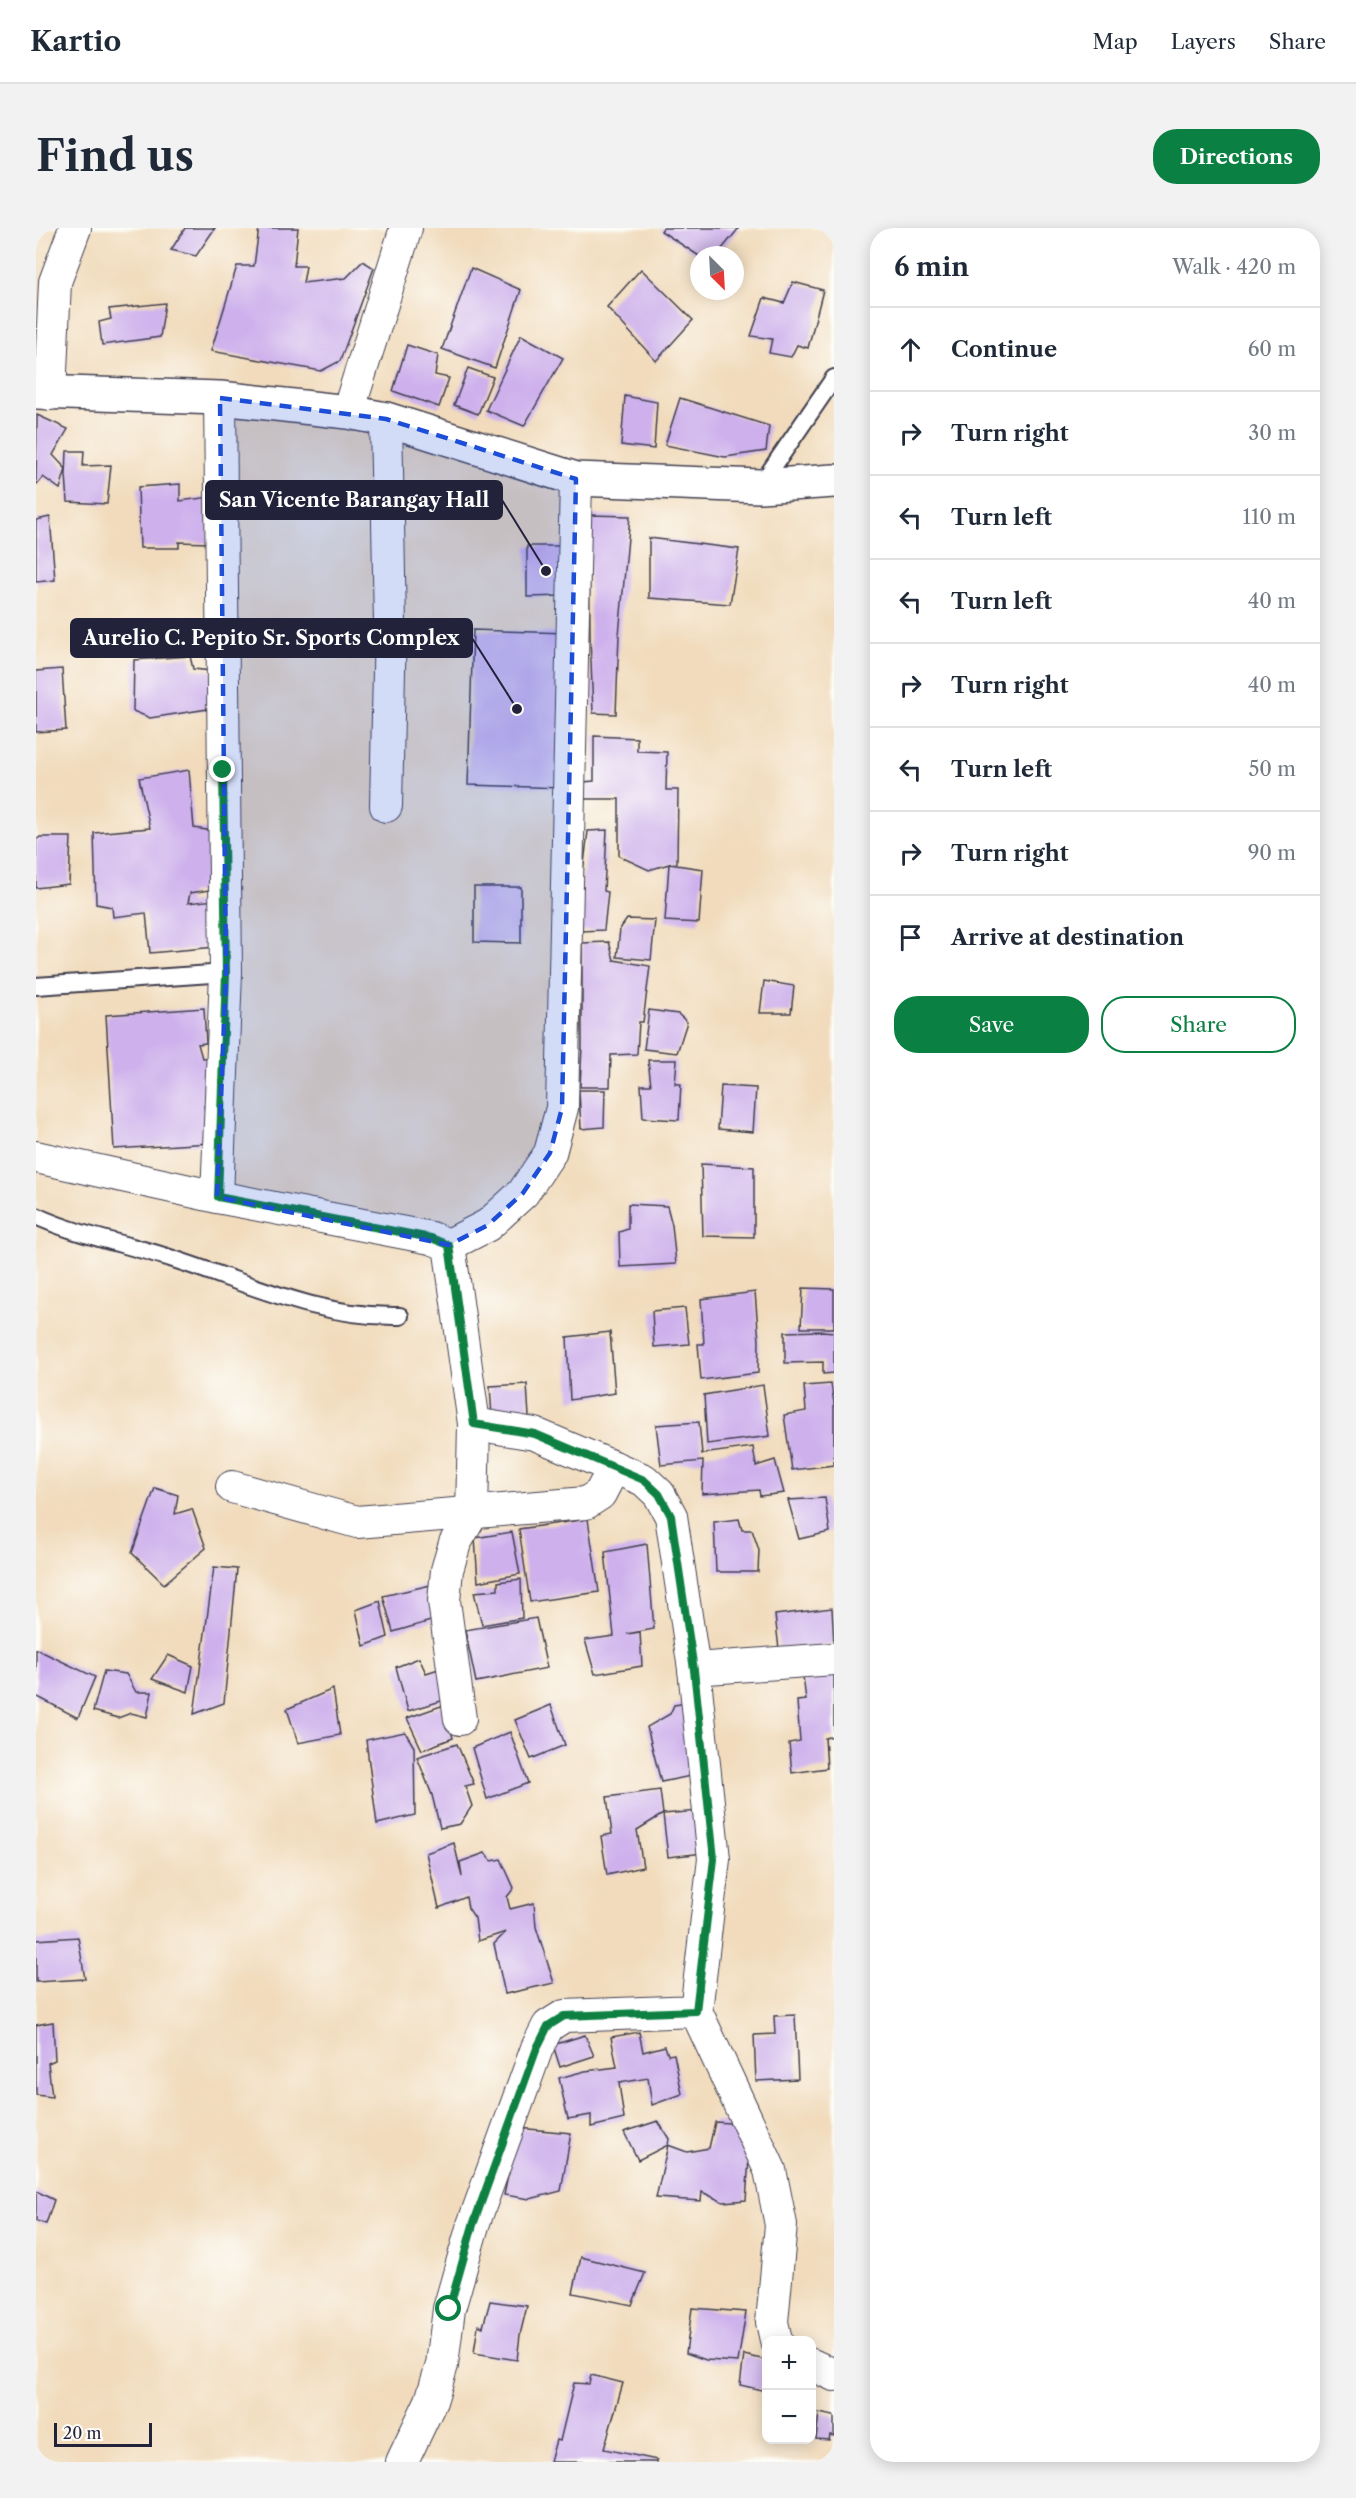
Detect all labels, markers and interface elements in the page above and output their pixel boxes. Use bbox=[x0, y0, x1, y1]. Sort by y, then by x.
text: Kartio bbox=[30, 24, 121, 58]
text: Map bbox=[1093, 29, 1138, 54]
text: Layers bbox=[1171, 29, 1236, 54]
text: Share bbox=[1269, 29, 1326, 54]
button: Directions bbox=[1153, 129, 1320, 184]
text: Find us bbox=[36, 130, 194, 182]
north arrow bbox=[690, 246, 744, 300]
text: 6 min bbox=[894, 251, 969, 283]
text: Walk · 420 m bbox=[1172, 255, 1296, 279]
icon: ahead bbox=[894, 333, 927, 366]
text: Continue bbox=[951, 336, 1057, 363]
text: 60 m bbox=[1248, 337, 1296, 361]
icon: right bbox=[894, 417, 927, 450]
text: Turn right bbox=[951, 420, 1069, 447]
text: 30 m bbox=[1248, 421, 1296, 445]
callout: San Vicente Barangay Hall bbox=[206, 481, 502, 519]
text: San Vicente Barangay Hall bbox=[219, 488, 489, 512]
icon: left bbox=[894, 501, 927, 534]
text: Turn left bbox=[951, 504, 1052, 531]
text: 110 m bbox=[1243, 505, 1296, 529]
icon: left bbox=[894, 585, 927, 618]
text: Turn left bbox=[951, 588, 1052, 615]
text: 40 m bbox=[1248, 589, 1296, 613]
callout: Aurelio C. Pepito Sr. Sports Complex bbox=[71, 619, 472, 657]
text: Aurelio C. Pepito Sr. Sports Complex bbox=[82, 626, 460, 650]
icon: right bbox=[894, 669, 927, 702]
text: Turn right bbox=[951, 672, 1069, 699]
text: 40 m bbox=[1248, 673, 1296, 697]
icon: left bbox=[894, 753, 927, 786]
route end bbox=[209, 756, 235, 782]
text: Turn left bbox=[951, 756, 1052, 783]
text: 50 m bbox=[1249, 757, 1296, 781]
icon: right bbox=[894, 837, 927, 870]
text: Turn right bbox=[951, 840, 1069, 867]
text: 90 m bbox=[1248, 841, 1296, 865]
icon: arrive bbox=[894, 921, 927, 954]
text: Arrive at destination bbox=[951, 924, 1184, 951]
button: Save bbox=[894, 996, 1089, 1053]
button: Share bbox=[1101, 996, 1296, 1053]
route start bbox=[435, 2295, 461, 2321]
map controls bbox=[762, 2336, 816, 2444]
button: + bbox=[762, 2336, 816, 2390]
button: − bbox=[762, 2390, 816, 2444]
scale bar bbox=[54, 2420, 152, 2448]
text: 20 m bbox=[63, 2423, 102, 2443]

